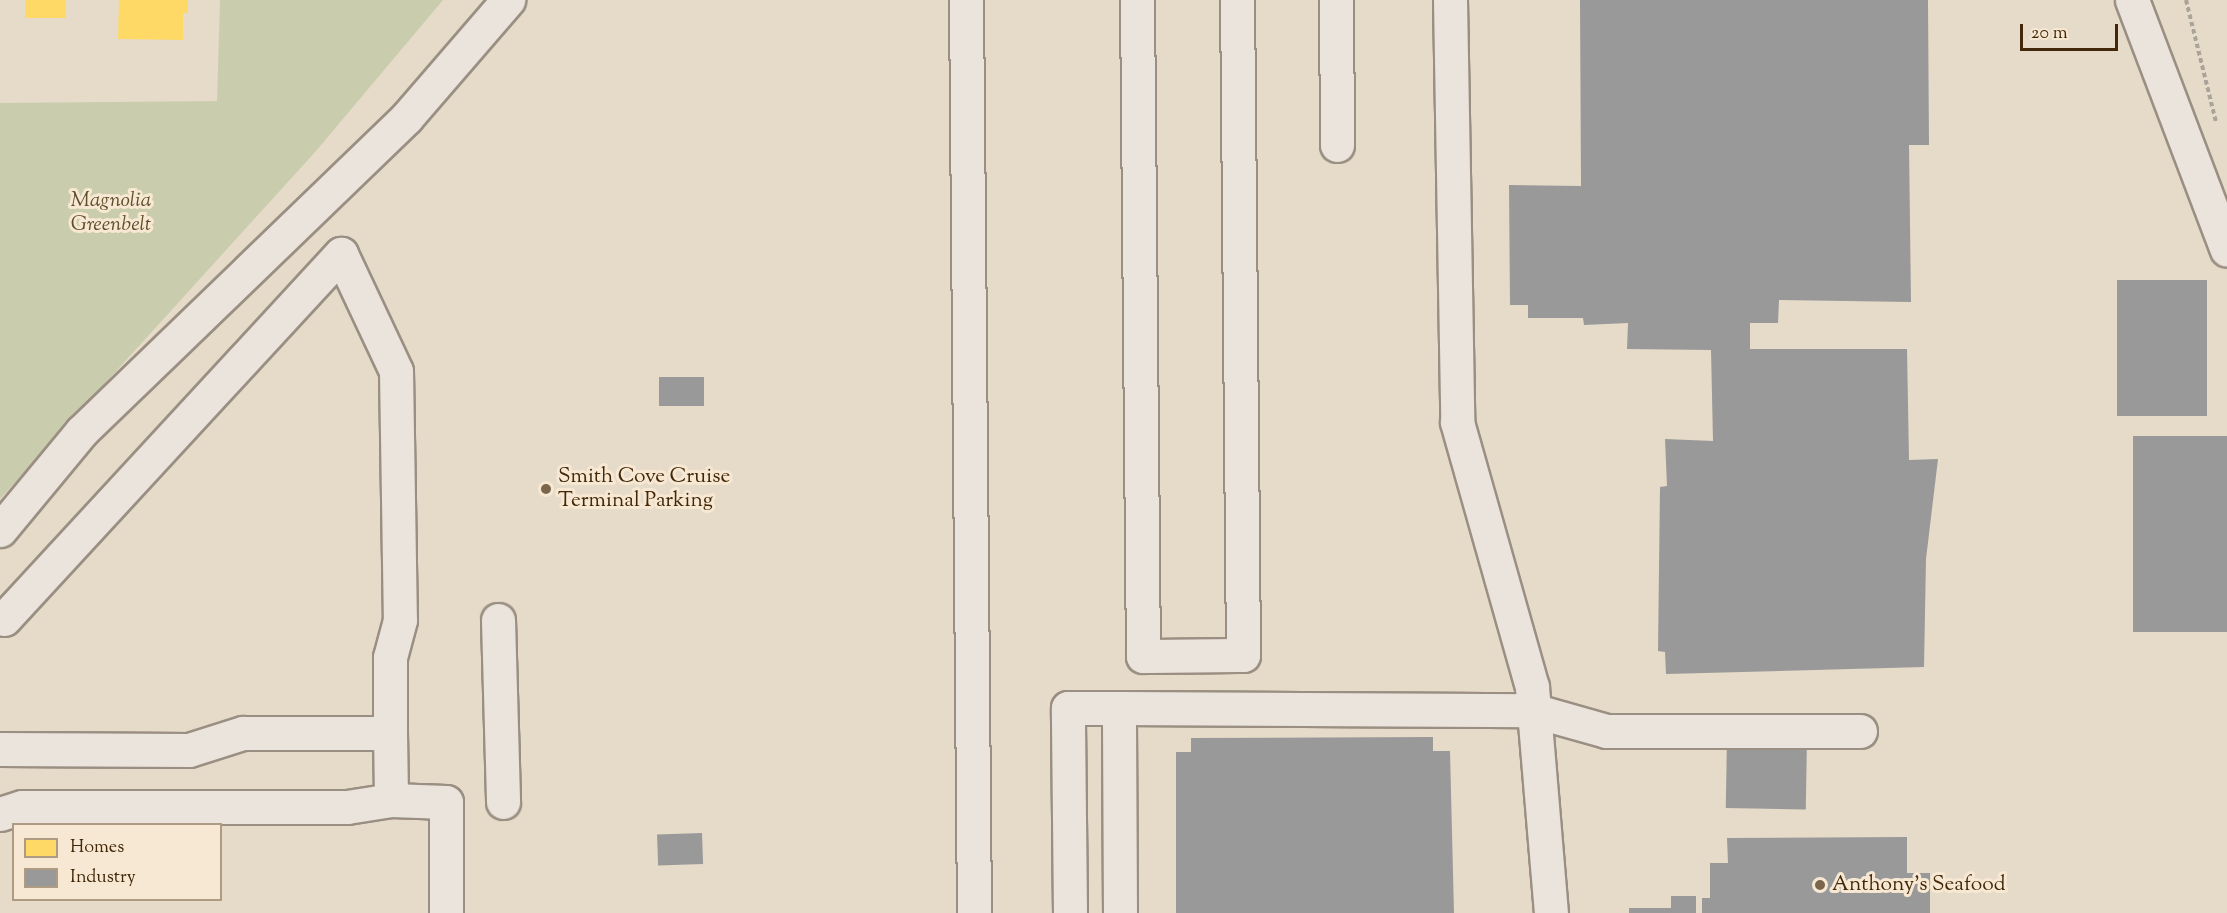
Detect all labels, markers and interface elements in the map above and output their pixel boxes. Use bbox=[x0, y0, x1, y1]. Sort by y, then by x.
scale bar bbox=[2023, 12, 2120, 50]
text: 20 m bbox=[2031, 21, 2068, 47]
park label: Magnolia Greenbelt bbox=[71, 188, 151, 238]
place label: Smith Cove Cruise Terminal Parking bbox=[558, 464, 730, 514]
marker: Smith Cove Cruise Terminal Parking bbox=[539, 482, 553, 496]
legend bbox=[12, 823, 222, 901]
text: Homes bbox=[70, 835, 124, 861]
text: Industry bbox=[70, 865, 136, 891]
place label: Anthony's Seafood bbox=[1832, 872, 2006, 898]
marker: Anthony's Seafood bbox=[1813, 878, 1827, 892]

